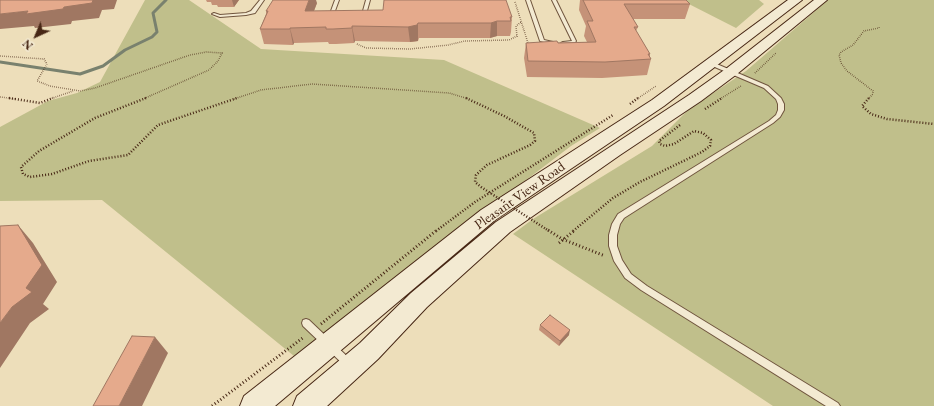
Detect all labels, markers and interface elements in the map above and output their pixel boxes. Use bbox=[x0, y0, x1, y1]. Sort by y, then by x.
north arrow bbox=[16, 16, 56, 56]
text: N bbox=[20, 37, 36, 53]
street label: Pleasant View Road bbox=[472, 159, 568, 233]

